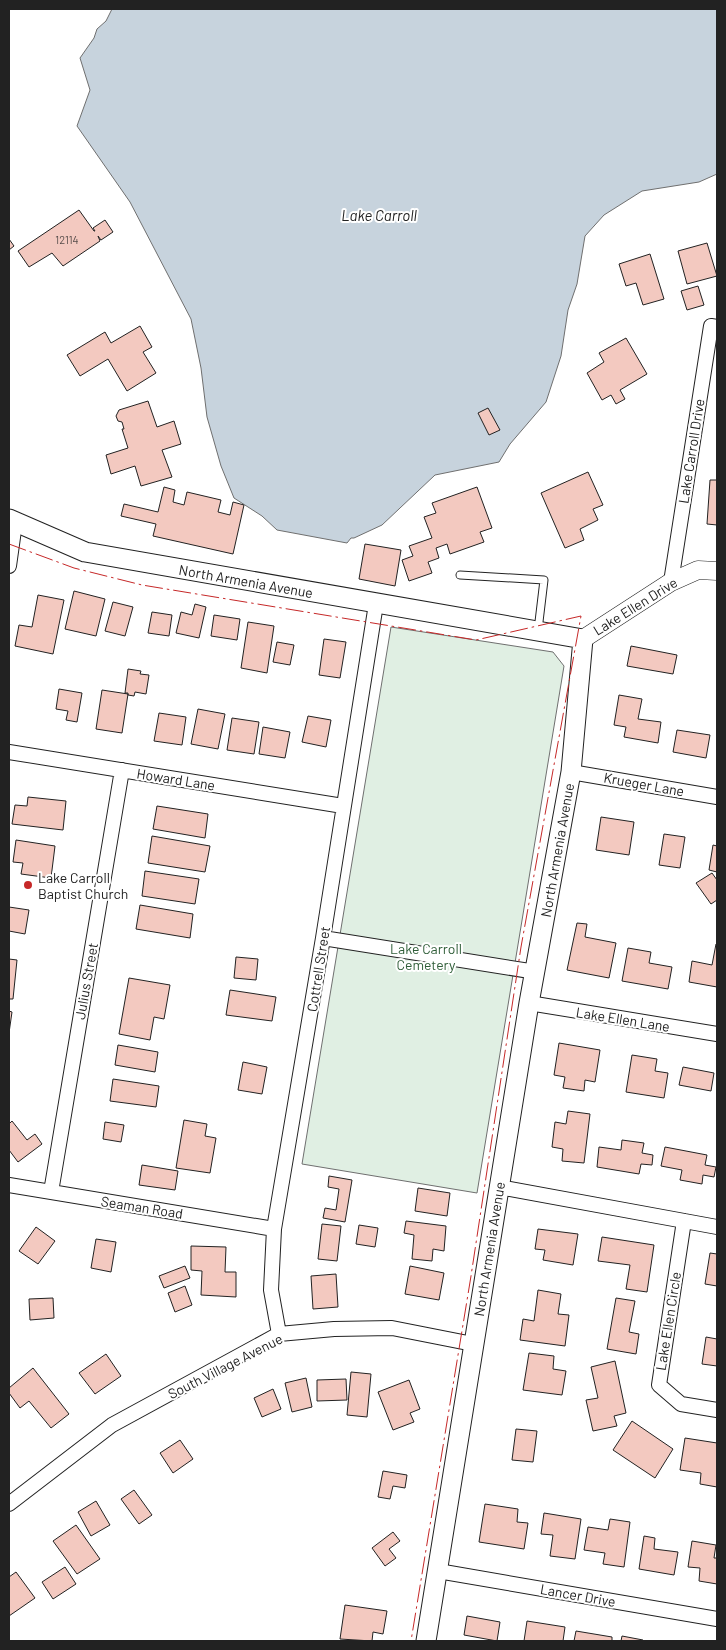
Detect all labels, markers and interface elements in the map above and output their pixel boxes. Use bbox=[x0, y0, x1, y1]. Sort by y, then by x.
water label: Lake Carroll bbox=[341, 206, 417, 224]
house number: 12114 bbox=[55, 233, 79, 246]
street label: Lake Carroll Drive bbox=[674, 397, 708, 505]
street label: North Armenia Avenue bbox=[178, 561, 314, 601]
street label: Lake Ellen Drive bbox=[590, 573, 680, 639]
street label: Howard Lane bbox=[136, 764, 216, 794]
street label: Krueger Lane bbox=[602, 769, 686, 799]
street label: North Armenia Avenue bbox=[537, 782, 577, 918]
place label: Lake Carroll Baptist Church bbox=[38, 869, 128, 902]
marker: Lake Carroll Baptist Church bbox=[22, 879, 34, 891]
street label: Cottrell Street bbox=[303, 925, 333, 1013]
park label: Lake Carroll Cemetery bbox=[390, 940, 462, 973]
street label: Julius Street bbox=[71, 941, 101, 1021]
street label: Lake Ellen Lane bbox=[575, 1003, 671, 1035]
street label: North Armenia Avenue bbox=[470, 1181, 508, 1317]
street label: Seaman Road bbox=[100, 1192, 184, 1222]
street label: Lake Ellen Circle bbox=[652, 1270, 684, 1372]
street label: South Village Avenue bbox=[165, 1330, 285, 1402]
street label: Lancer Drive bbox=[539, 1580, 617, 1610]

